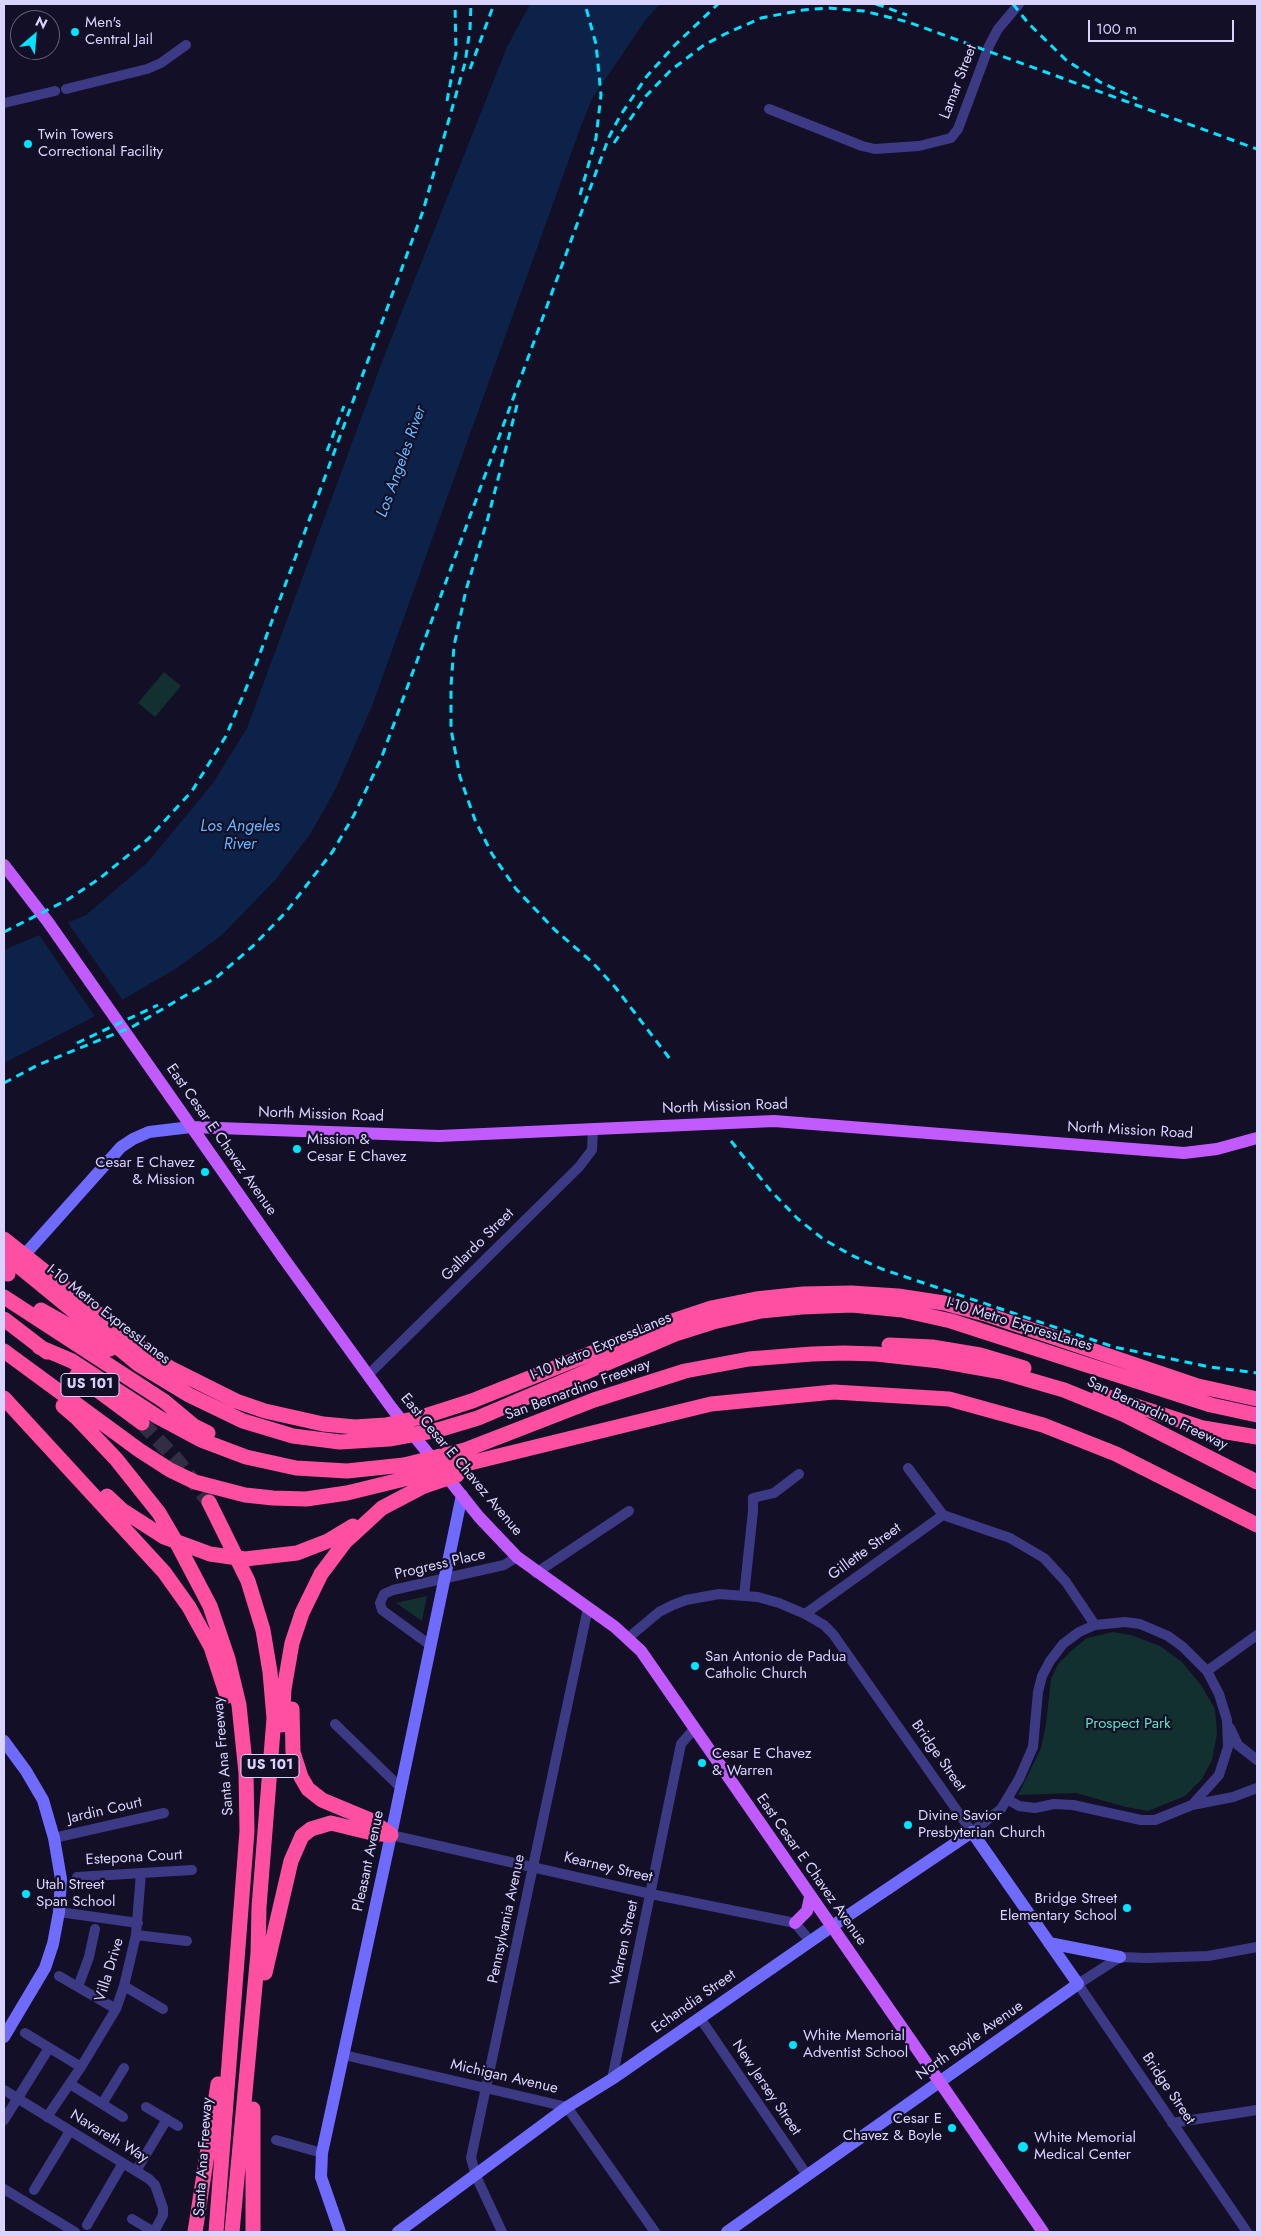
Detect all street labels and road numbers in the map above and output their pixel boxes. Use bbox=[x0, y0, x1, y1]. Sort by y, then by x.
street label: Lamar Street bbox=[937, 42, 981, 122]
street label: East Cesar E Chavez Avenue bbox=[162, 1061, 280, 1219]
street label: North Mission Road bbox=[662, 1096, 788, 1118]
street label: North Mission Road bbox=[258, 1104, 384, 1126]
street label: North Mission Road bbox=[1067, 1119, 1193, 1143]
street label: Gallardo Street bbox=[438, 1205, 518, 1285]
street label: I-10 Metro ExpressLanes bbox=[43, 1261, 173, 1369]
street label: I-10 Metro ExpressLanes bbox=[944, 1294, 1094, 1356]
street label: I-10 Metro ExpressLanes bbox=[528, 1309, 674, 1385]
street label: San Bernardino Freeway bbox=[503, 1355, 653, 1425]
street label: San Bernardino Freeway bbox=[1084, 1373, 1230, 1455]
road number: US 101 bbox=[61, 1374, 119, 1396]
street label: East Cesar E Chavez Avenue bbox=[396, 1390, 526, 1540]
street label: Gillette Street bbox=[825, 1520, 905, 1584]
street label: Progress Place bbox=[393, 1546, 487, 1584]
street label: Santa Ana Freeway bbox=[210, 1696, 238, 1816]
street label: Bridge Street bbox=[907, 1717, 969, 1795]
road number: US 101 bbox=[241, 1754, 299, 1778]
street label: East Cesar E Chavez Avenue bbox=[752, 1791, 870, 1949]
street label: Jardin Court bbox=[66, 1794, 144, 1828]
street label: Pleasant Avenue bbox=[350, 1809, 388, 1913]
street label: Estepona Court bbox=[85, 1846, 183, 1870]
street label: Kearney Street bbox=[562, 1849, 654, 1887]
street label: Pennsylvania Avenue bbox=[485, 1853, 529, 1985]
street label: Warren Street bbox=[607, 1899, 643, 1987]
street label: Villa Drive bbox=[92, 1936, 128, 2004]
street label: Echandia Street bbox=[649, 1966, 739, 2038]
street label: North Boyle Avenue bbox=[913, 1997, 1027, 2085]
street label: New Jersey Street bbox=[728, 2037, 804, 2139]
street label: Bridge Street bbox=[1137, 2050, 1199, 2128]
street label: Michigan Avenue bbox=[448, 2056, 560, 2098]
street label: Santa Ana Freeway bbox=[191, 2097, 217, 2217]
street label: Navareth Way bbox=[67, 2107, 151, 2167]

